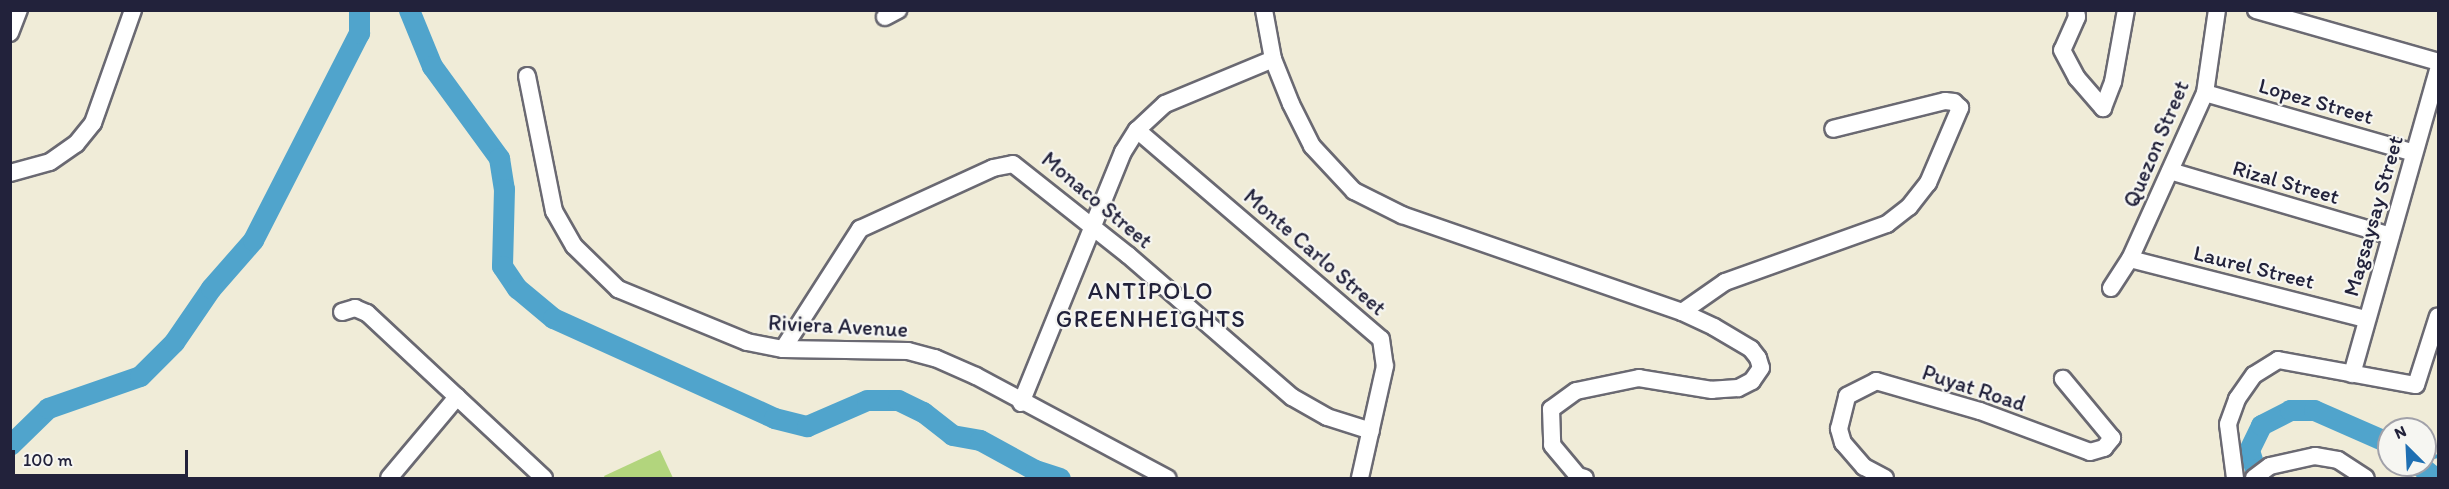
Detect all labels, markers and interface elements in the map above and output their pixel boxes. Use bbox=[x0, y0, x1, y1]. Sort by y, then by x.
street label: Lopez Street bbox=[2256, 72, 2376, 130]
street label: Quezon Street bbox=[2118, 77, 2194, 211]
street label: Magsaysay Street bbox=[2337, 133, 2409, 299]
street label: Monaco Street bbox=[1036, 146, 1158, 254]
street label: Rizal Street bbox=[2230, 154, 2342, 210]
street label: Monte Carlo Street bbox=[1239, 183, 1391, 321]
street label: Laurel Street bbox=[2191, 239, 2317, 295]
district label: ANTIPOLO GREENHEIGHTS bbox=[1055, 277, 1247, 333]
street label: Riviera Avenue bbox=[768, 309, 908, 343]
street label: Puyat Road bbox=[1919, 359, 2029, 417]
north arrow bbox=[2377, 417, 2437, 477]
text: N bbox=[2391, 421, 2409, 443]
scale bar bbox=[15, 438, 190, 476]
text: 100 m bbox=[23, 449, 73, 471]

